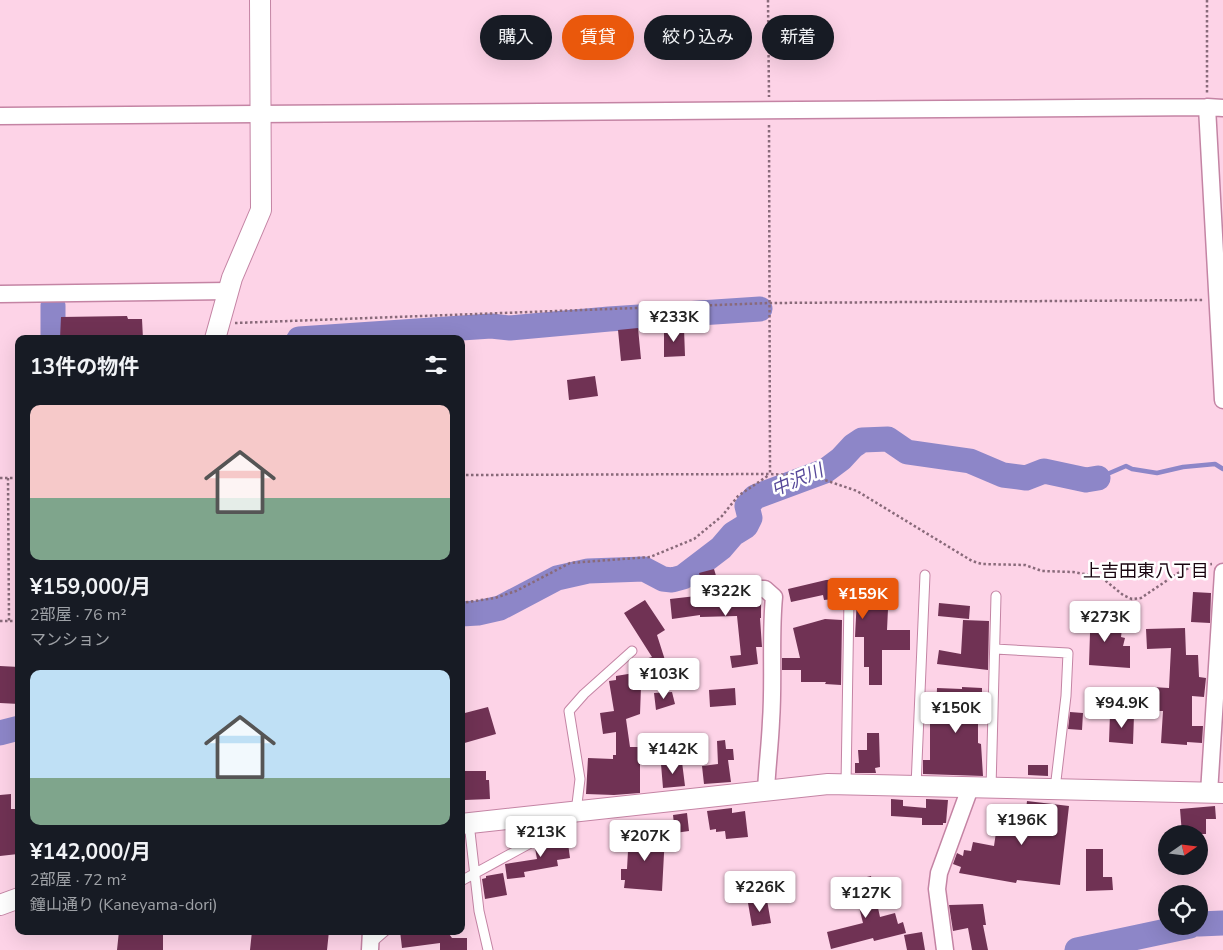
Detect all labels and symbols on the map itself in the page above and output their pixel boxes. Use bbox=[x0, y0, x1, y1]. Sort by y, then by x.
pin: ¥233K bbox=[639, 300, 709, 343]
water label: 中沢川 bbox=[767, 458, 828, 502]
district label: 上吉田東八丁目 bbox=[1083, 559, 1209, 583]
pin: ¥322K bbox=[691, 574, 761, 617]
pin: ¥159K bbox=[828, 578, 898, 620]
pin: ¥273K bbox=[1070, 600, 1140, 643]
pin: ¥103K bbox=[629, 658, 699, 700]
pin: ¥94.9K bbox=[1081, 686, 1163, 729]
pin: ¥150K bbox=[921, 692, 991, 734]
pin: ¥142K bbox=[638, 732, 708, 775]
pin: ¥196K bbox=[987, 804, 1057, 846]
pin: ¥213K bbox=[506, 816, 576, 858]
pin: ¥207K bbox=[610, 820, 680, 862]
north arrow bbox=[1158, 825, 1208, 875]
pin: ¥226K bbox=[725, 870, 795, 913]
pin: ¥127K bbox=[831, 876, 901, 919]

